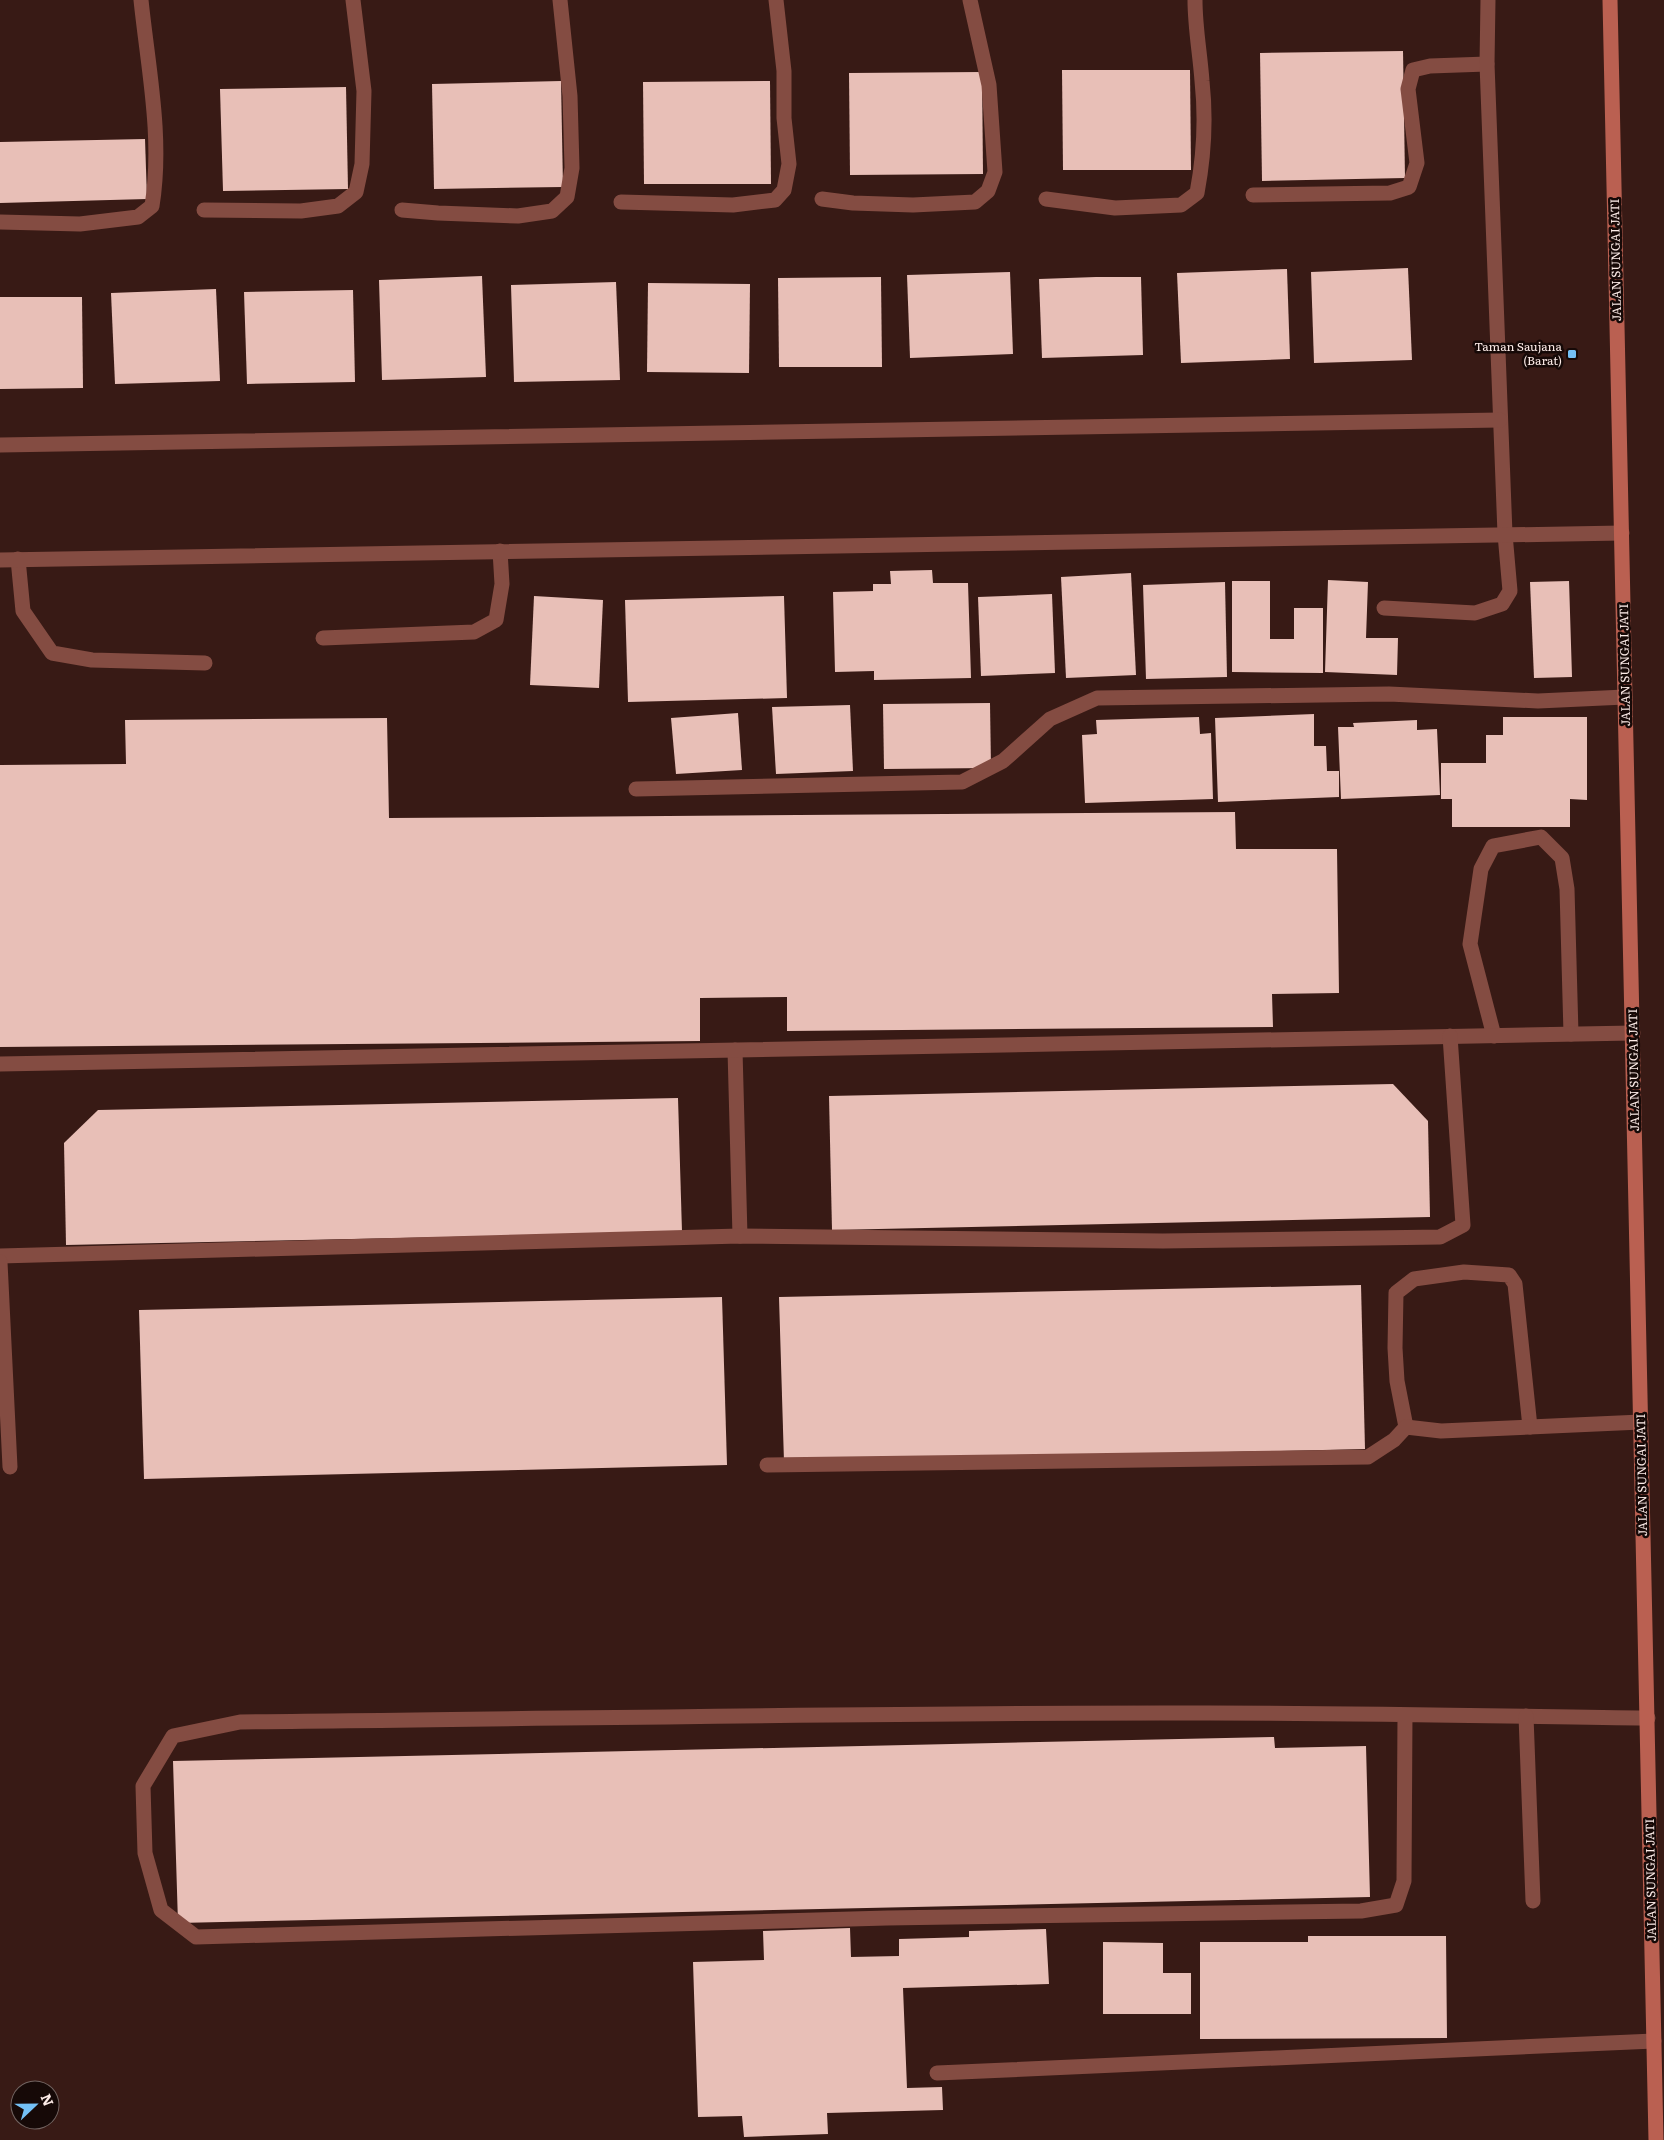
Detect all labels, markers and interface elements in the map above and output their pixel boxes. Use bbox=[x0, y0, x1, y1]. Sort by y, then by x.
street label: JALAN SUNGAI JATI bbox=[1605, 198, 1625, 322]
place label: Taman Saujana (Barat) bbox=[1474, 337, 1563, 369]
marker: Taman Saujana (Barat) bbox=[1566, 348, 1578, 360]
street label: JALAN SUNGAI JATI bbox=[1614, 603, 1634, 727]
street label: JALAN SUNGAI JATI bbox=[1623, 1008, 1643, 1132]
street label: JALAN SUNGAI JATI bbox=[1631, 1413, 1651, 1537]
street label: JALAN SUNGAI JATI bbox=[1640, 1818, 1660, 1942]
north arrow bbox=[10, 2080, 60, 2130]
text: N bbox=[37, 2091, 60, 2109]

